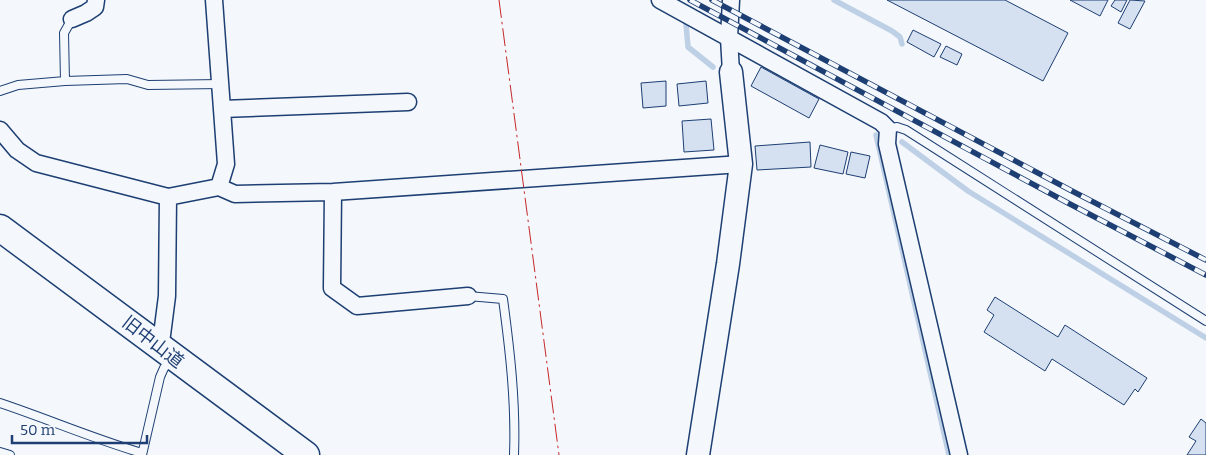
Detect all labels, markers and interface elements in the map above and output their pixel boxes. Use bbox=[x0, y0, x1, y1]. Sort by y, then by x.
street label: 旧中山道 bbox=[118, 311, 188, 373]
scale bar bbox=[12, 412, 148, 444]
text: 50 m bbox=[20, 421, 56, 439]

